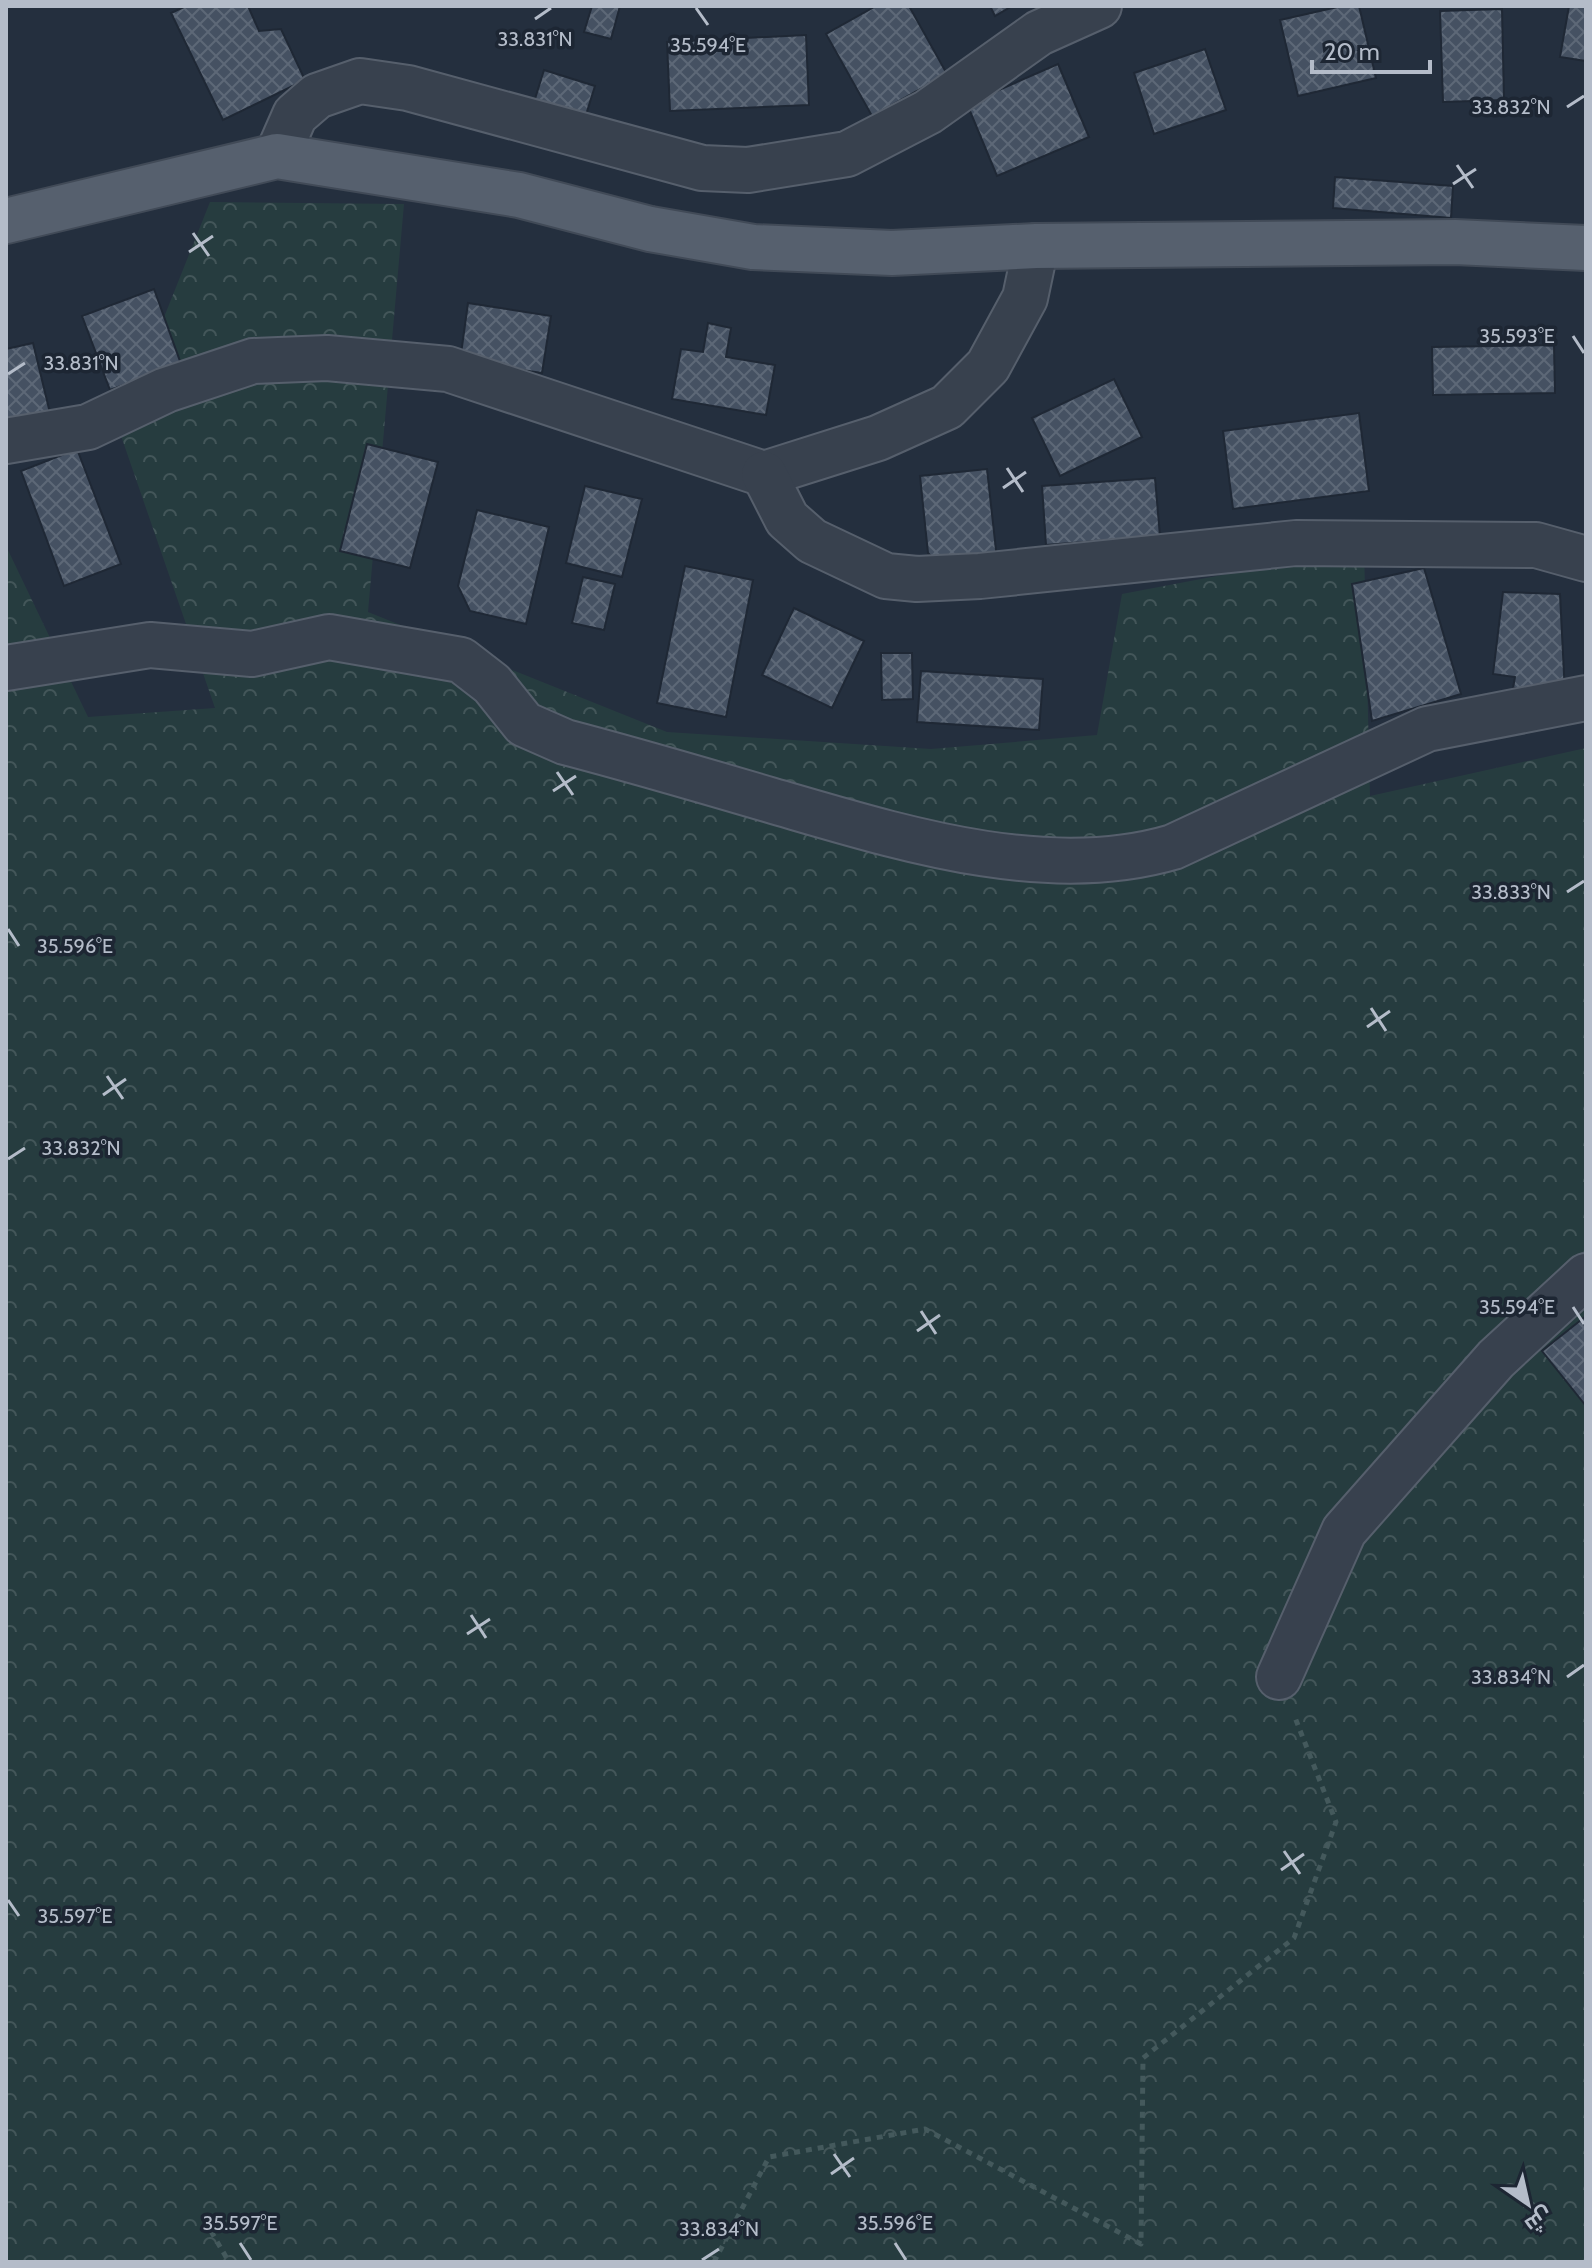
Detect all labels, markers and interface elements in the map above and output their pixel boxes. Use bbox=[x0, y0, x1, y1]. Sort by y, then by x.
scale bar bbox=[1312, 24, 1430, 74]
text: 33.831°N bbox=[497, 27, 573, 51]
text: 35.594°E bbox=[670, 33, 746, 57]
text: 20 m bbox=[1324, 37, 1380, 66]
text: 33.832°N bbox=[1471, 95, 1551, 119]
text: 35.593°E bbox=[1479, 324, 1555, 348]
text: 33.831°N bbox=[43, 351, 119, 375]
text: 33.833°N bbox=[1471, 880, 1551, 904]
text: 35.596°E bbox=[37, 934, 113, 958]
text: 33.832°N bbox=[41, 1136, 121, 1160]
text: 35.594°E bbox=[1479, 1295, 1555, 1319]
text: 33.834°N bbox=[1471, 1665, 1551, 1689]
text: 35.597°E bbox=[38, 1904, 112, 1928]
north arrow bbox=[1488, 2164, 1568, 2244]
text: ش bbox=[1520, 2201, 1558, 2239]
text: 35.597°E bbox=[203, 2211, 277, 2235]
text: 35.596°E bbox=[857, 2211, 933, 2235]
text: 33.834°N bbox=[679, 2217, 759, 2241]

